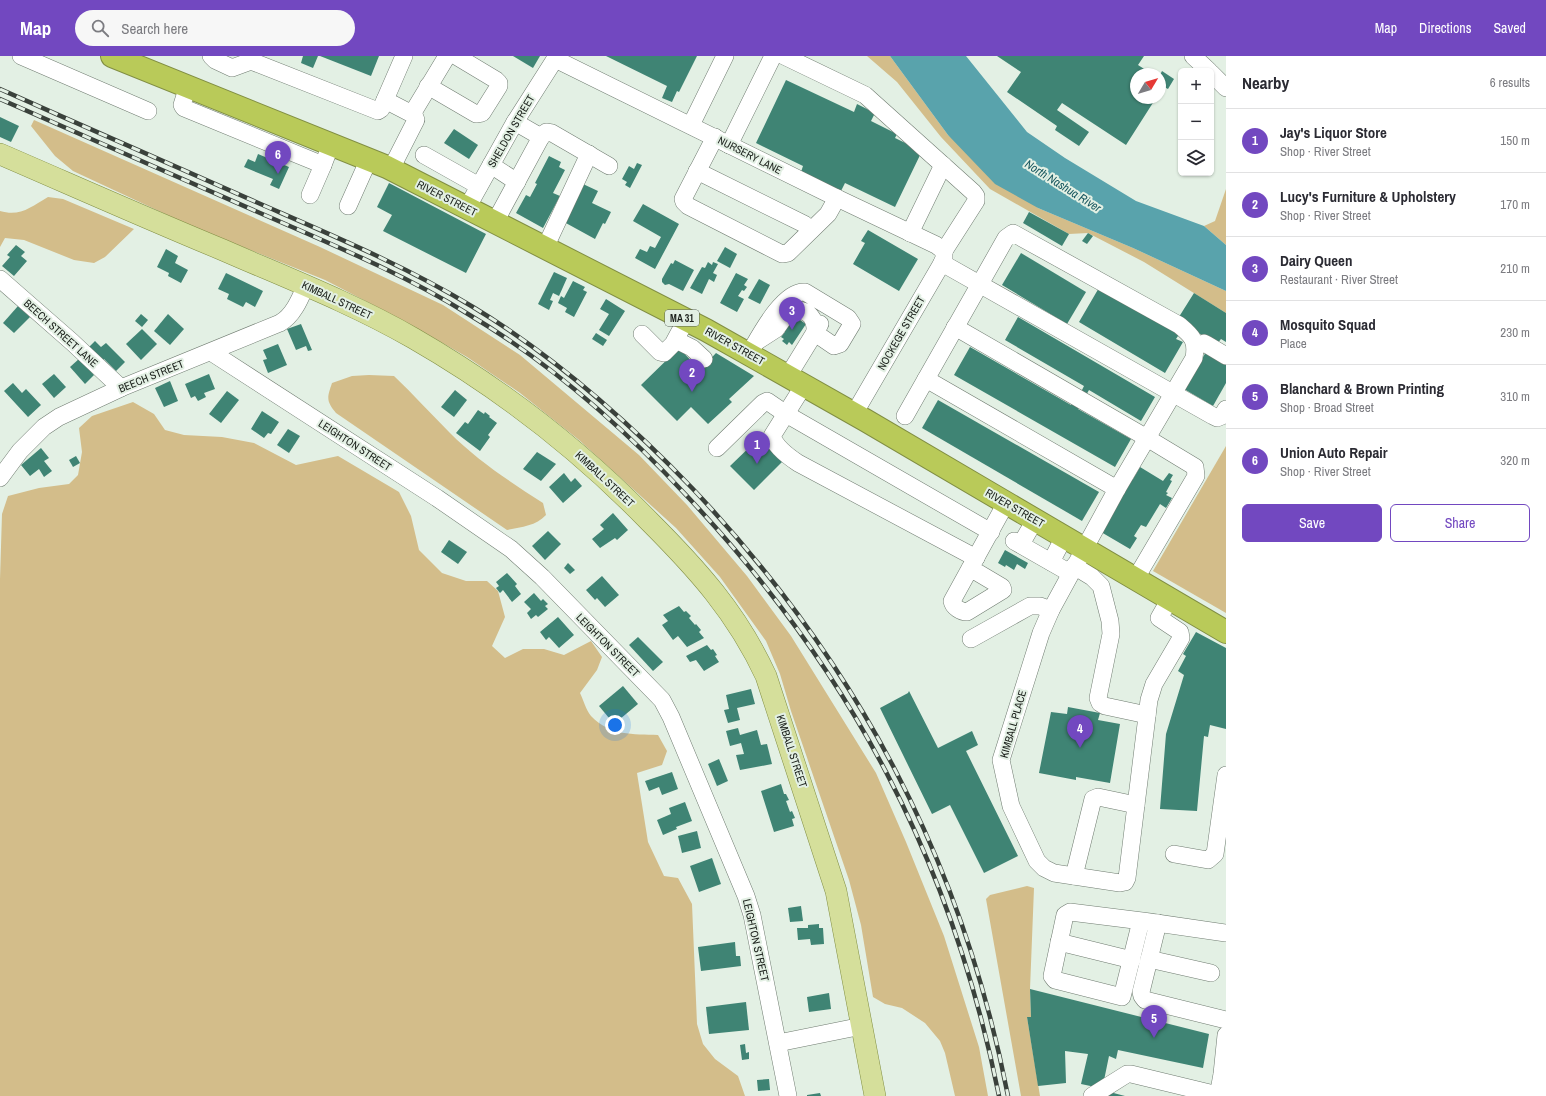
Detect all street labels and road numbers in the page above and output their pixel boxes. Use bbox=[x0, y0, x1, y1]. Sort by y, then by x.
street label: SHELDON STREET bbox=[485, 92, 538, 170]
street label: NURSERY LANE bbox=[716, 133, 784, 177]
street label: RIVER STREET bbox=[415, 177, 480, 219]
street label: KIMBALL STREET bbox=[300, 278, 375, 323]
street label: NOCKEGE STREET bbox=[874, 293, 928, 373]
street label: BEECH STREET LANE bbox=[21, 296, 101, 370]
road number: MA 31 bbox=[665, 310, 699, 326]
street label: RIVER STREET bbox=[703, 324, 768, 368]
street label: BEECH STREET bbox=[116, 356, 186, 395]
street label: LEIGHTON STREET bbox=[316, 416, 394, 474]
street label: KIMBALL STREET bbox=[572, 448, 638, 510]
street label: RIVER STREET bbox=[983, 486, 1047, 531]
street label: LEIGHTON STREET bbox=[573, 610, 643, 680]
street label: KIMBALL PLACE bbox=[997, 688, 1029, 760]
street label: KIMBALL STREET bbox=[774, 713, 811, 790]
street label: LEIGHTON STREET bbox=[740, 897, 772, 983]

